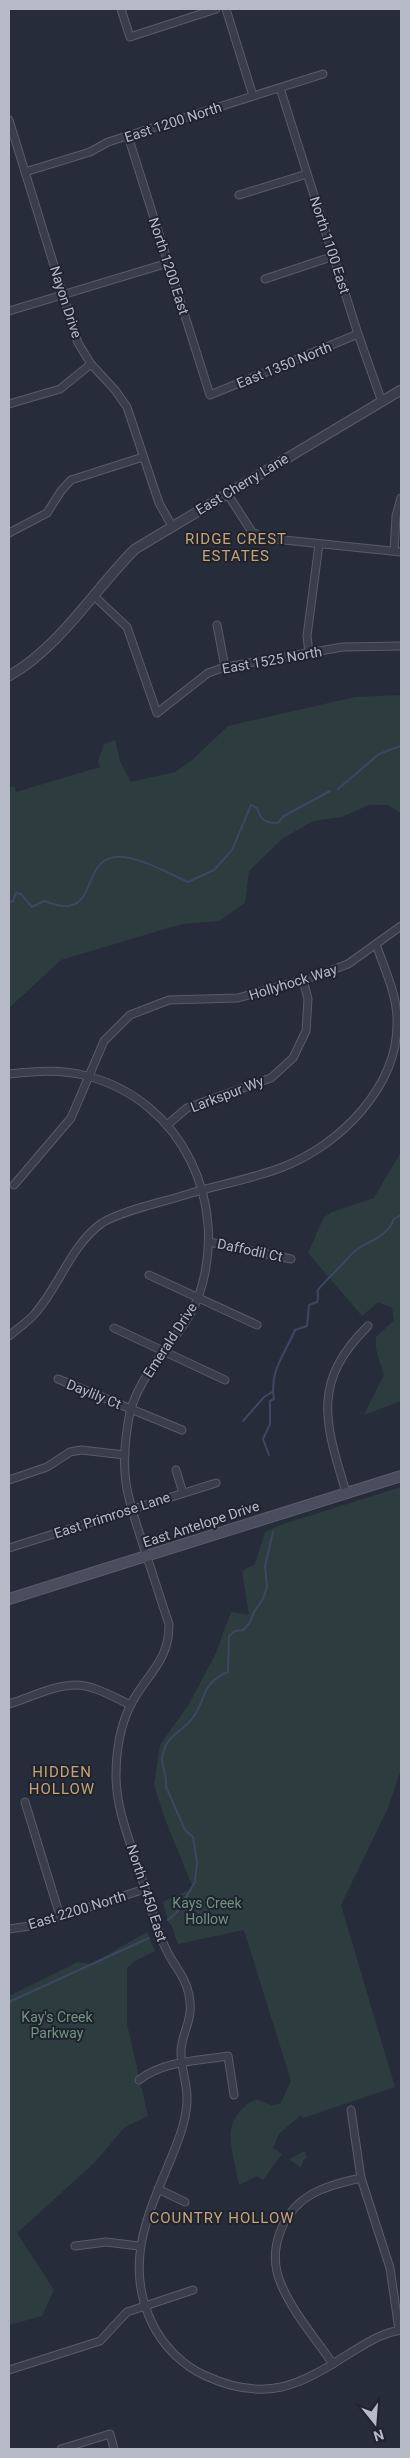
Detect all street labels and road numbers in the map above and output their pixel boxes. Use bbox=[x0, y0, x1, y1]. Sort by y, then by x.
street label: East 1200 North bbox=[122, 99, 224, 145]
street label: North 1100 East bbox=[307, 194, 353, 296]
street label: North 1200 East bbox=[146, 215, 192, 317]
street label: Nayon Drive bbox=[47, 264, 85, 340]
street label: East 1350 North bbox=[234, 339, 334, 391]
street label: East Cherry Lane bbox=[193, 450, 291, 518]
street label: East 1525 North bbox=[221, 643, 323, 677]
street label: Hollyhock Way bbox=[247, 961, 339, 1003]
street label: Larkspur Wy bbox=[188, 1073, 266, 1115]
street label: Daffodil Ct bbox=[216, 1235, 285, 1265]
street label: Emerald Drive bbox=[140, 1300, 200, 1380]
street label: Daylily Ct bbox=[64, 1376, 124, 1412]
street label: East Primrose Lane bbox=[52, 1489, 172, 1541]
street label: East Antelope Drive bbox=[141, 1498, 261, 1550]
street label: North 1450 East bbox=[124, 1842, 170, 1944]
street label: East 2200 North bbox=[26, 1888, 128, 1932]

